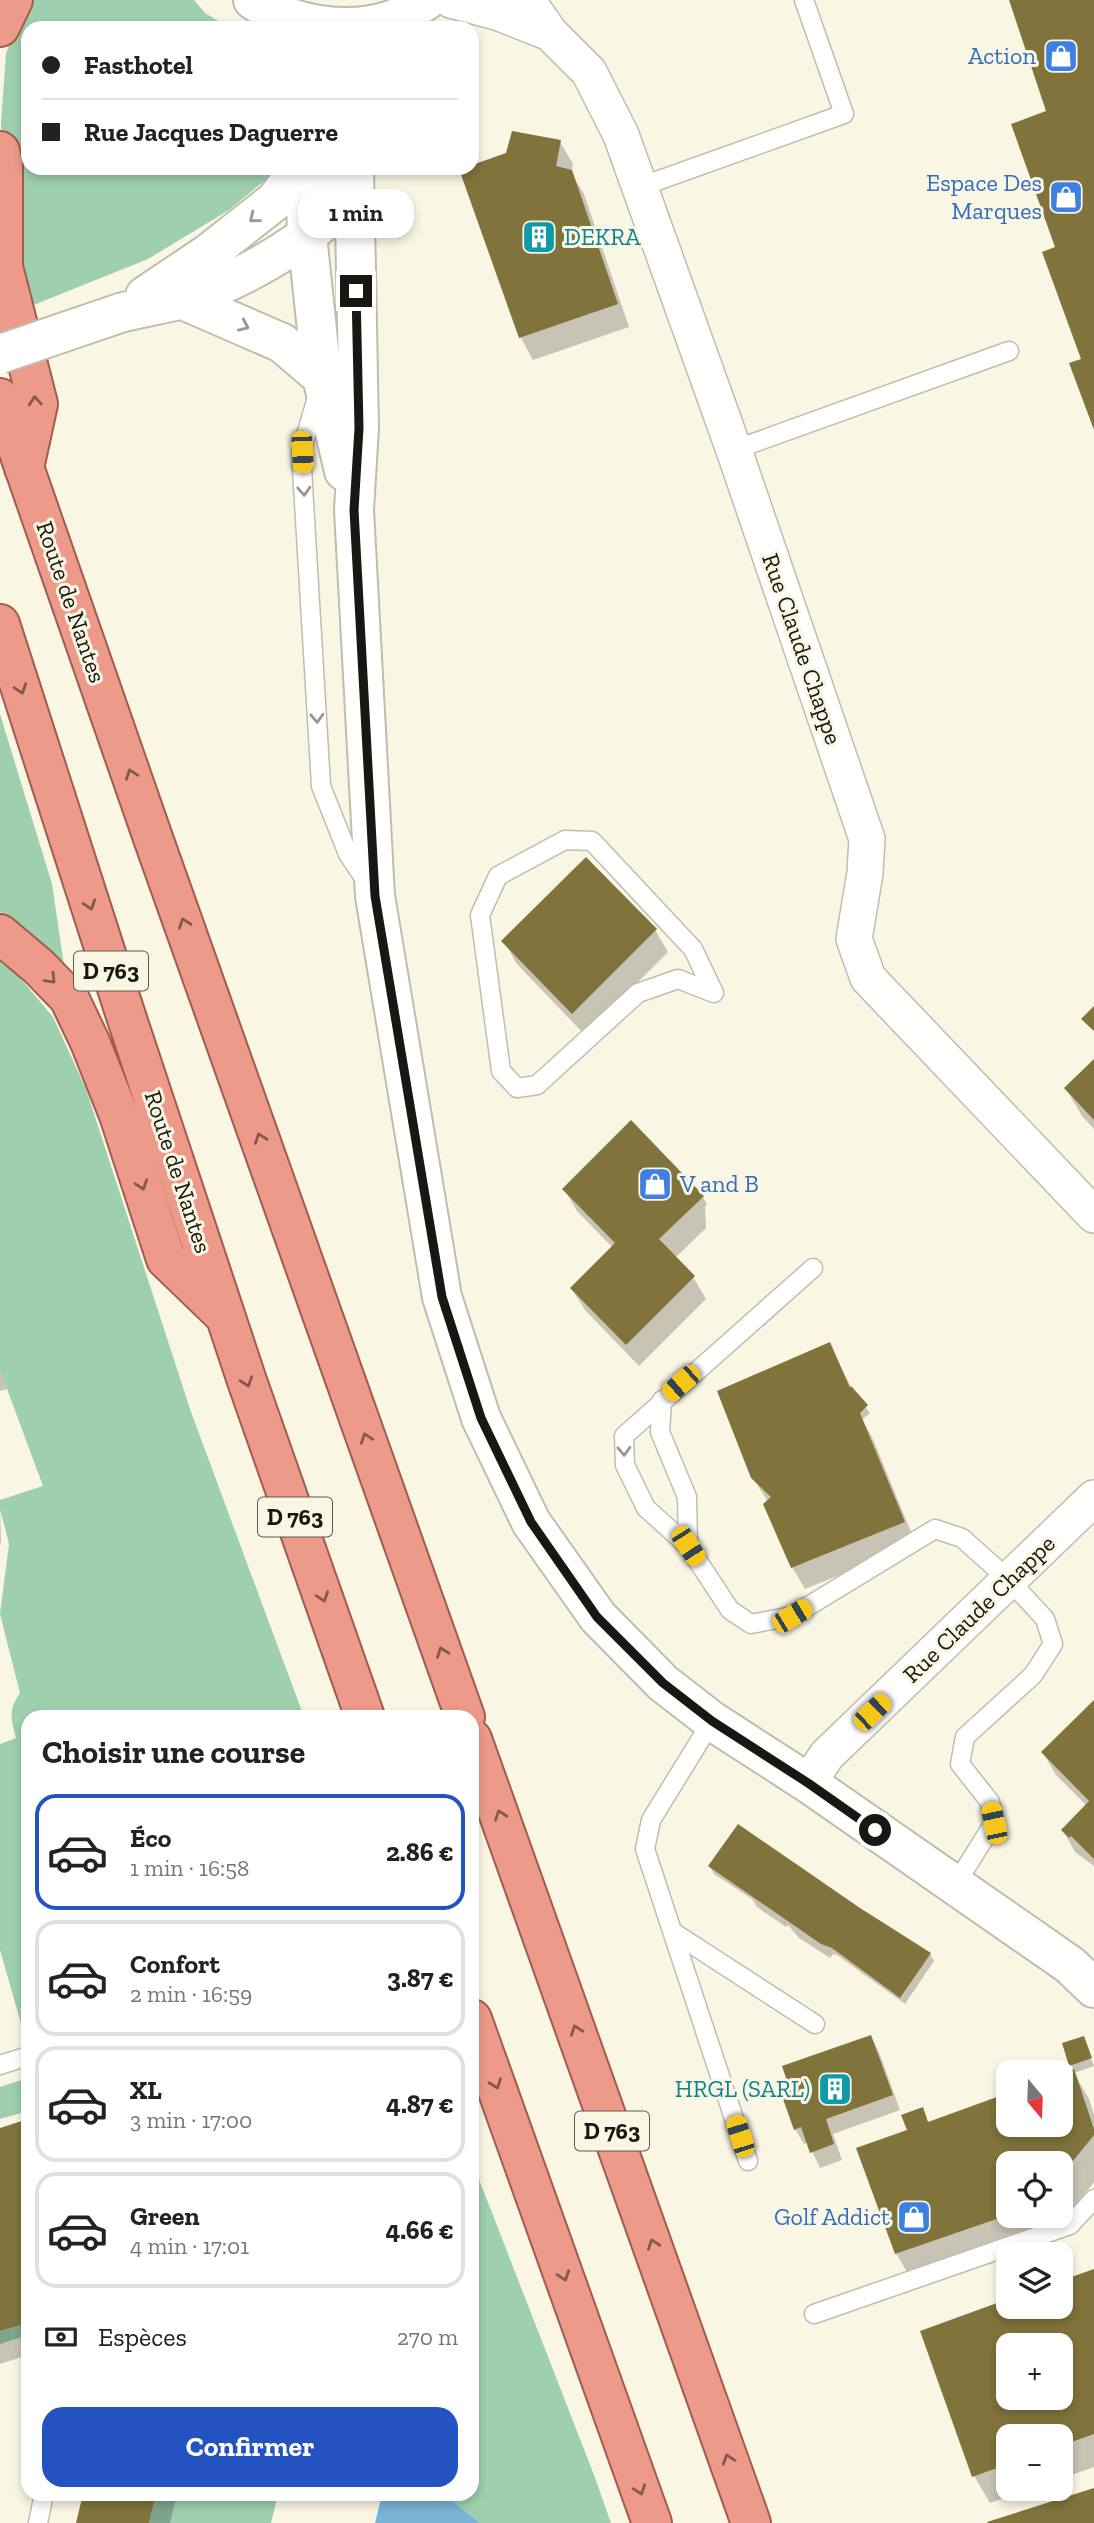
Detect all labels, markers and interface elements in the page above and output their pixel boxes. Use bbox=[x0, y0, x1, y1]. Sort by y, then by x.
shop icon: Action bbox=[1042, 37, 1080, 75]
place label: Action bbox=[968, 41, 1036, 70]
text: Fasthotel bbox=[84, 49, 193, 81]
text: Rue Jacques Daguerre bbox=[84, 116, 338, 148]
place label: Espace Des Marques bbox=[926, 168, 1042, 225]
shop icon: Espace Des Marques bbox=[1047, 178, 1085, 216]
callout: 1 min bbox=[298, 190, 414, 238]
text: 1 min bbox=[329, 199, 383, 227]
one-way arrow bbox=[249, 209, 262, 222]
building icon: DEKRA bbox=[520, 218, 558, 256]
place label: DEKRA bbox=[564, 222, 641, 251]
route end bbox=[340, 275, 372, 307]
one-way arrow bbox=[237, 318, 249, 332]
one-way arrow bbox=[28, 395, 43, 406]
car bbox=[291, 430, 314, 474]
one-way arrow bbox=[296, 486, 311, 497]
street label: Route de Nantes bbox=[30, 517, 113, 686]
street label: Rue Claude Chappe bbox=[756, 550, 849, 748]
one-way arrow bbox=[13, 682, 27, 694]
one-way arrow bbox=[310, 713, 325, 724]
one-way arrow bbox=[125, 768, 139, 780]
one-way arrow bbox=[82, 899, 97, 911]
one-way arrow bbox=[178, 918, 192, 930]
road number: D 763 bbox=[74, 952, 148, 990]
one-way arrow bbox=[42, 971, 55, 984]
street label: Route de Nantes bbox=[139, 1087, 218, 1257]
one-way arrow bbox=[254, 1132, 268, 1144]
shop icon: V and B bbox=[636, 1165, 674, 1203]
place label: V and B bbox=[679, 1169, 759, 1198]
one-way arrow bbox=[133, 1179, 148, 1191]
car bbox=[659, 1361, 704, 1405]
one-way arrow bbox=[239, 1376, 253, 1388]
one-way arrow bbox=[360, 1432, 374, 1444]
one-way arrow bbox=[617, 1446, 632, 1457]
road number: D 763 bbox=[258, 1498, 332, 1536]
car bbox=[668, 1523, 709, 1569]
street label: Rue Claude Chappe bbox=[897, 1529, 1061, 1689]
one-way arrow bbox=[315, 1590, 329, 1602]
car bbox=[769, 1596, 816, 1636]
one-way arrow bbox=[436, 1647, 450, 1659]
car bbox=[850, 1690, 895, 1734]
text: Choisir une course bbox=[42, 1733, 305, 1771]
car bbox=[980, 1800, 1009, 1846]
one-way arrow bbox=[494, 1810, 508, 1822]
route start bbox=[859, 1814, 891, 1846]
icon: car bbox=[46, 1821, 109, 1884]
text: Éco bbox=[130, 1822, 171, 1854]
text: 2.86 € bbox=[386, 1836, 454, 1868]
text: 1 min · 16:58 bbox=[130, 1854, 249, 1882]
icon: car bbox=[46, 1947, 109, 2010]
text: Confort bbox=[130, 1948, 220, 1980]
text: 3.87 € bbox=[387, 1962, 454, 1994]
text: 2 min · 16:59 bbox=[130, 1980, 252, 2008]
one-way arrow bbox=[570, 2024, 584, 2036]
north arrow bbox=[996, 2060, 1073, 2137]
map controls bbox=[996, 2060, 1073, 2501]
building icon: HRGL (SARL) bbox=[816, 2070, 854, 2108]
icon: car bbox=[46, 2073, 109, 2136]
text: XL bbox=[130, 2074, 162, 2106]
place label: HRGL (SARL) bbox=[675, 2074, 810, 2103]
one-way arrow bbox=[487, 2077, 501, 2089]
text: 4.87 € bbox=[386, 2088, 454, 2120]
text: 3 min · 17:00 bbox=[130, 2106, 252, 2134]
road number: D 763 bbox=[575, 2112, 649, 2150]
car bbox=[724, 2113, 757, 2159]
button: locate bbox=[996, 2151, 1073, 2228]
shop icon: Golf Addict bbox=[895, 2198, 933, 2236]
icon: car bbox=[46, 2199, 109, 2262]
text: Green bbox=[130, 2200, 200, 2232]
place label: Golf Addict bbox=[774, 2202, 890, 2231]
text: 4.66 € bbox=[385, 2214, 454, 2246]
text: 4 min · 17:01 bbox=[130, 2232, 249, 2260]
one-way arrow bbox=[647, 2238, 661, 2251]
button: layers bbox=[996, 2242, 1073, 2319]
one-way arrow bbox=[556, 2269, 570, 2281]
icon: cash bbox=[42, 2318, 80, 2356]
text: Espèces bbox=[98, 2321, 187, 2353]
text: 270 m bbox=[397, 2323, 458, 2351]
button: + bbox=[996, 2333, 1073, 2410]
button: Confirmer bbox=[42, 2407, 458, 2487]
button: − bbox=[996, 2424, 1073, 2501]
one-way arrow bbox=[722, 2453, 736, 2465]
one-way arrow bbox=[632, 2484, 646, 2496]

